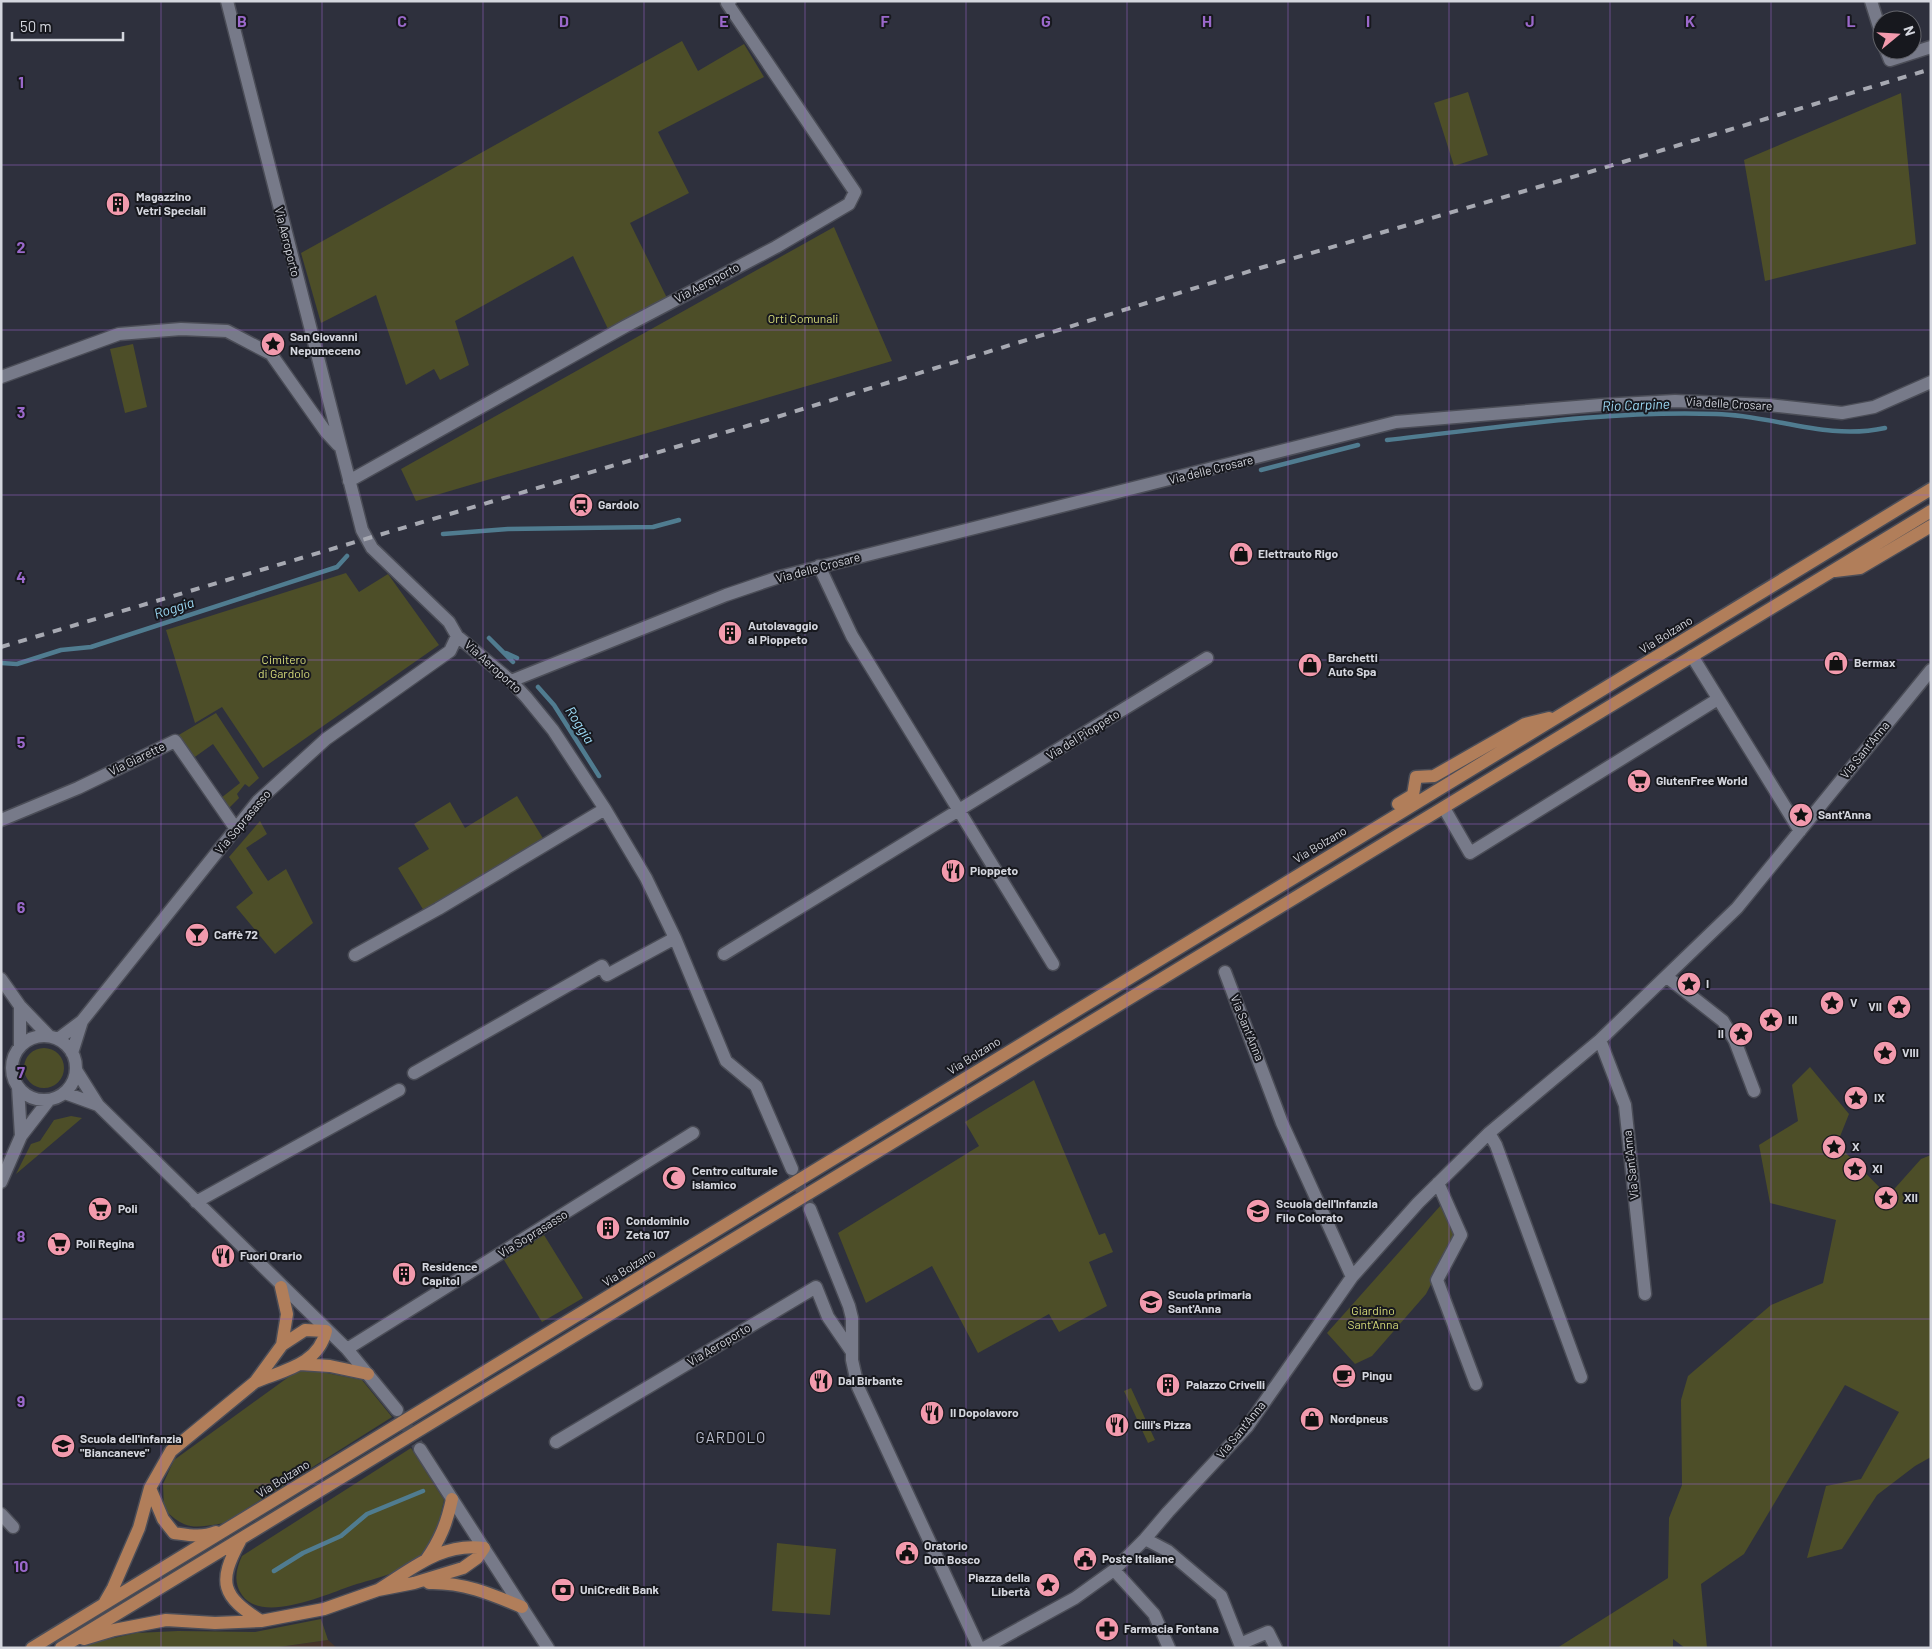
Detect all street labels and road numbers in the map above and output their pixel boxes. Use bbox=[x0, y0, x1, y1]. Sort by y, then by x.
street label: Via Aeroporto bbox=[273, 205, 303, 278]
street label: Via Aeroporto bbox=[672, 259, 741, 305]
street label: Via delle Crosare bbox=[1685, 394, 1773, 412]
street label: Via delle Crosare bbox=[1167, 452, 1255, 486]
street label: Via delle Crosare bbox=[774, 549, 861, 585]
street label: Via Bolzano bbox=[1636, 612, 1695, 656]
street label: Via Aeroporto bbox=[462, 637, 525, 695]
street label: Via del Pioppeto bbox=[1043, 706, 1122, 762]
street label: Via Sant'Anna bbox=[1837, 718, 1892, 781]
street label: Via Giarette bbox=[106, 738, 167, 778]
street label: Via Soprasasso bbox=[211, 787, 273, 856]
street label: Via Bolzano bbox=[1290, 823, 1349, 866]
street label: Via Sant'Anna bbox=[1228, 993, 1267, 1063]
street label: Via Bolzano bbox=[944, 1033, 1003, 1077]
street label: Via Sant'Anna bbox=[1619, 1130, 1641, 1201]
street label: Via Soprasasso bbox=[495, 1206, 570, 1260]
street label: Via Bolzano bbox=[599, 1245, 658, 1289]
street label: Via Aeroporto bbox=[684, 1320, 753, 1369]
street label: Via Sant'Anna bbox=[1213, 1398, 1268, 1461]
street label: Via Bolzano bbox=[253, 1456, 312, 1500]

